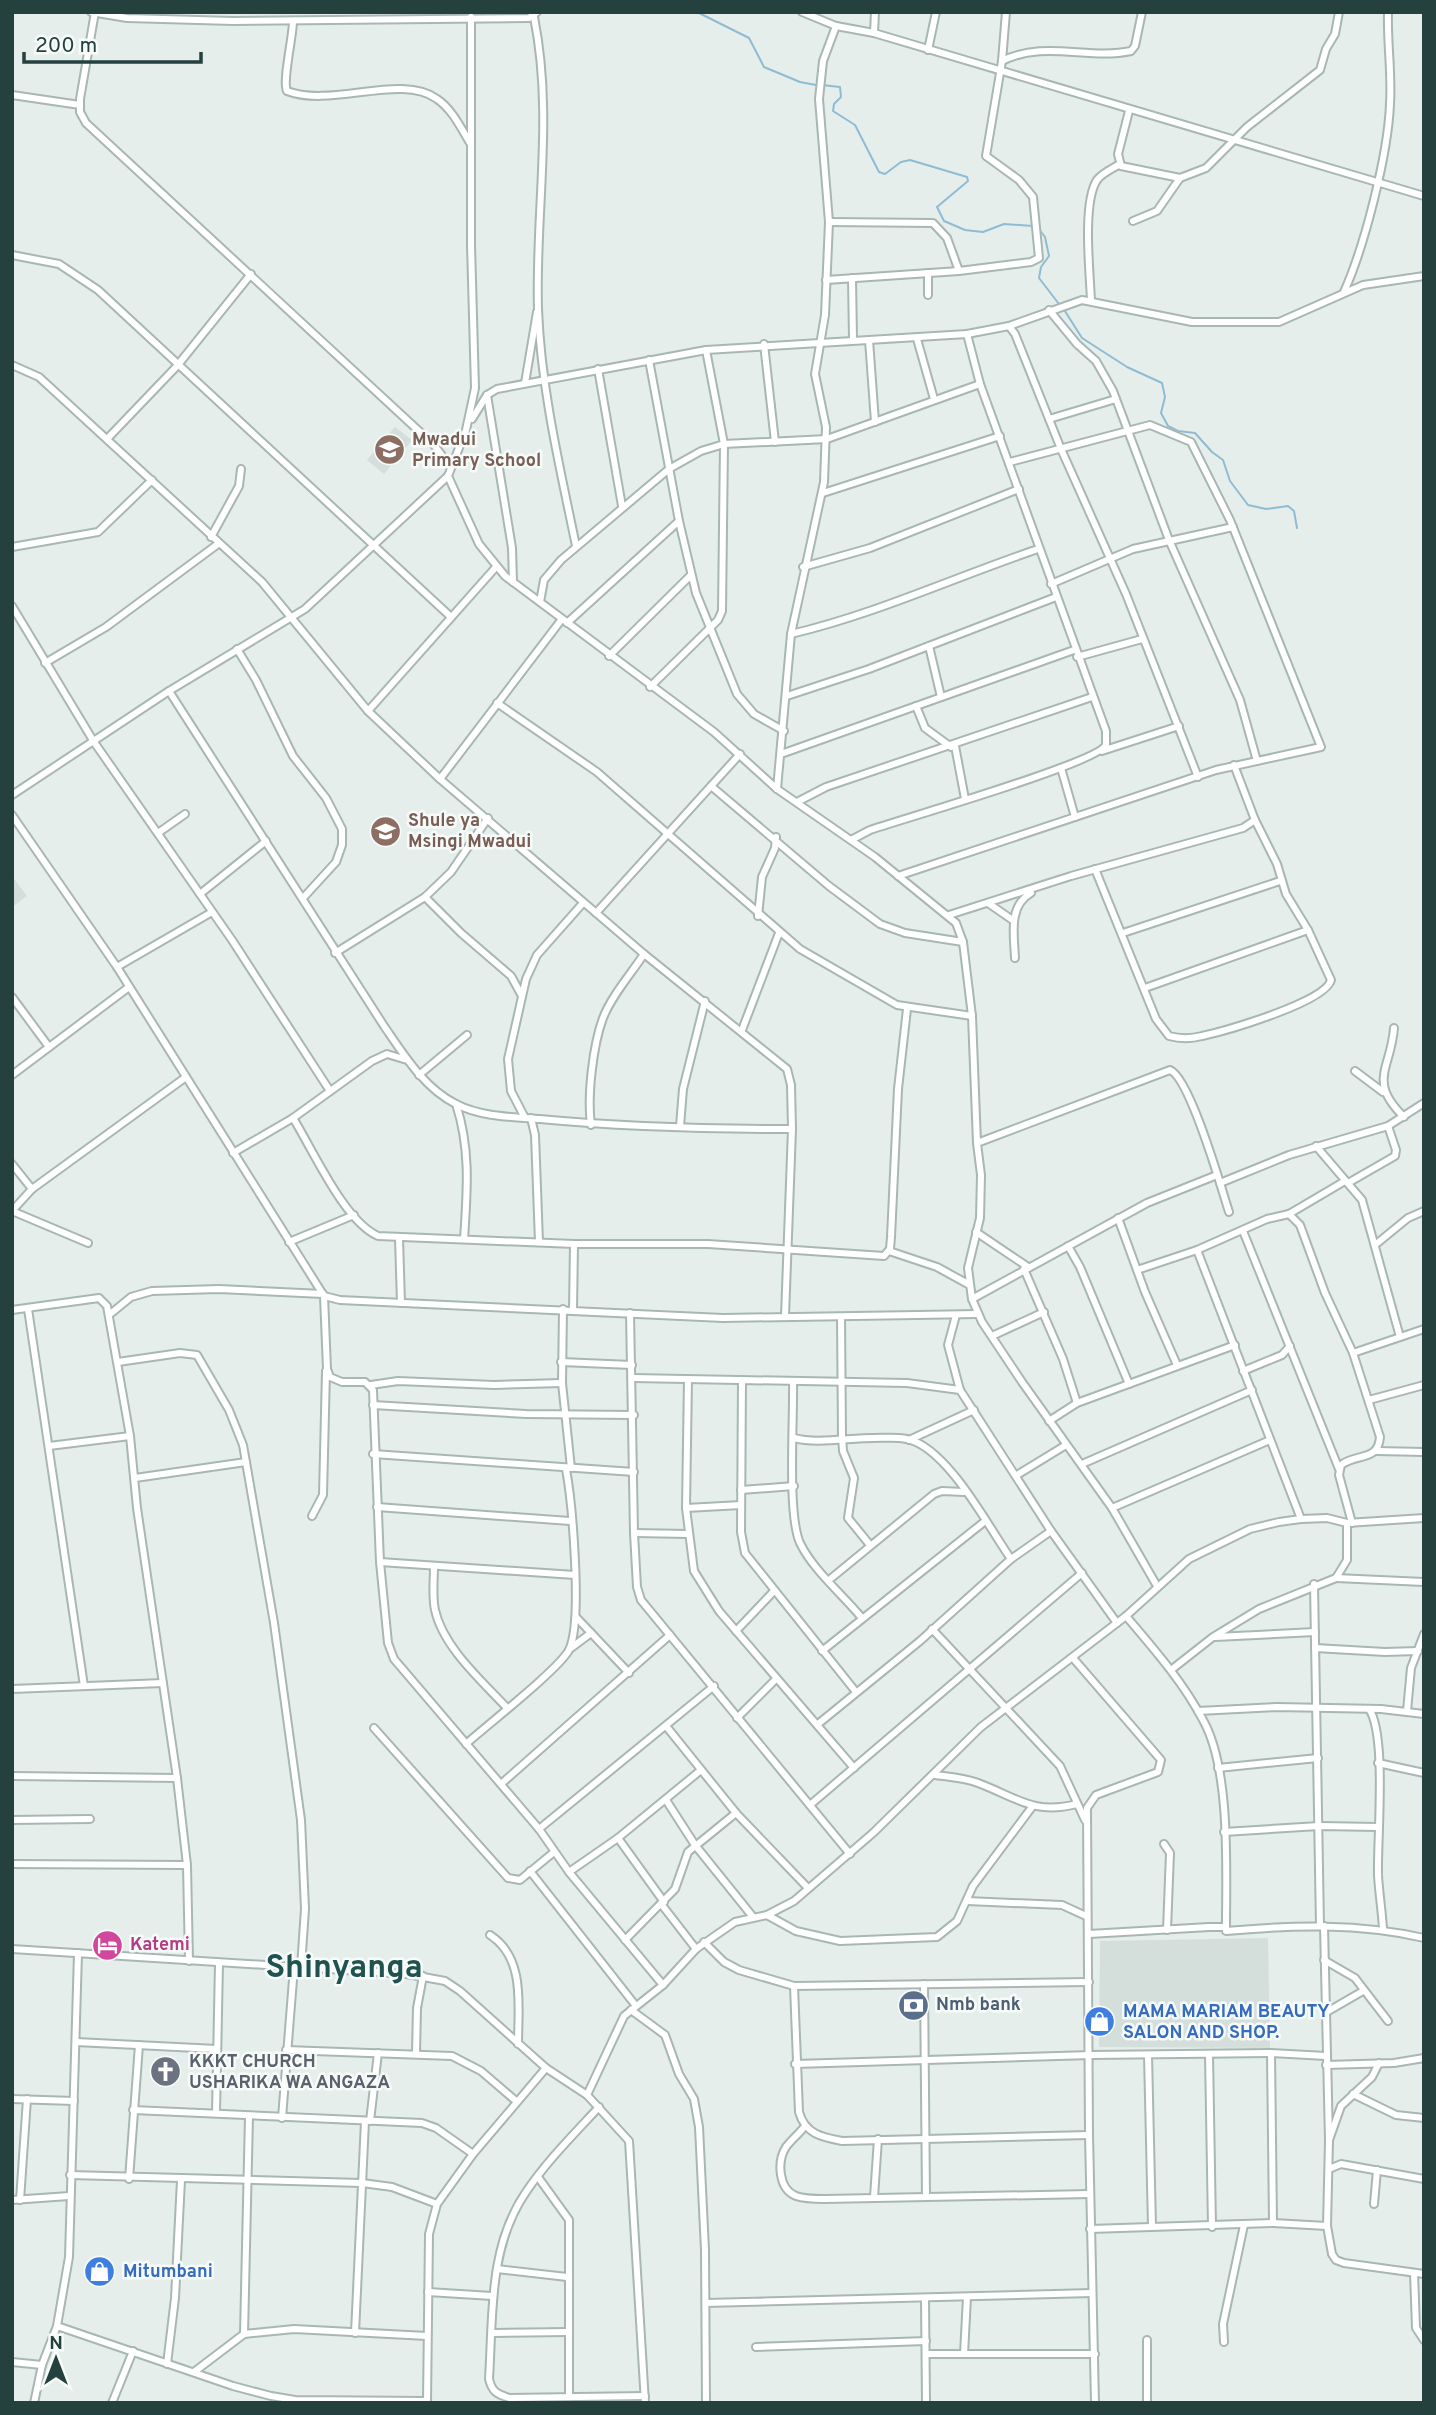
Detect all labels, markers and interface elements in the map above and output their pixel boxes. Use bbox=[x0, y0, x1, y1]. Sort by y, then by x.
scale bar bbox=[24, 21, 201, 65]
text: 200 m bbox=[35, 33, 97, 60]
place label: Mwadui Primary School bbox=[412, 429, 541, 473]
school or university icon: Mwadui Primary School bbox=[372, 433, 406, 467]
place label: Shule ya Msingi Mwadui bbox=[408, 810, 531, 854]
school or university icon: Shule ya Msingi Mwadui bbox=[368, 814, 402, 848]
hotel icon: Katemi bbox=[90, 1928, 124, 1962]
place label: Katemi bbox=[130, 1934, 190, 1957]
district label: Shinyanga bbox=[265, 1949, 423, 1989]
bank icon: Nmb bank bbox=[896, 1988, 930, 2022]
place label: Nmb bank bbox=[936, 1994, 1021, 2017]
place label: MAMA MARIAM BEAUTY SALON AND SHOP. bbox=[1123, 2001, 1329, 2045]
shop icon: MAMA MARIAM BEAUTY SALON AND SHOP. bbox=[1083, 2005, 1117, 2039]
place label: KKKT CHURCH USHARIKA WA ANGAZA bbox=[189, 2051, 390, 2095]
church icon: KKKT CHURCH USHARIKA WA ANGAZA bbox=[149, 2055, 183, 2089]
shop icon: Mitumbani bbox=[83, 2255, 117, 2289]
place label: Mitumbani bbox=[123, 2261, 213, 2284]
north arrow bbox=[21, 2324, 91, 2394]
text: N bbox=[49, 2332, 63, 2356]

